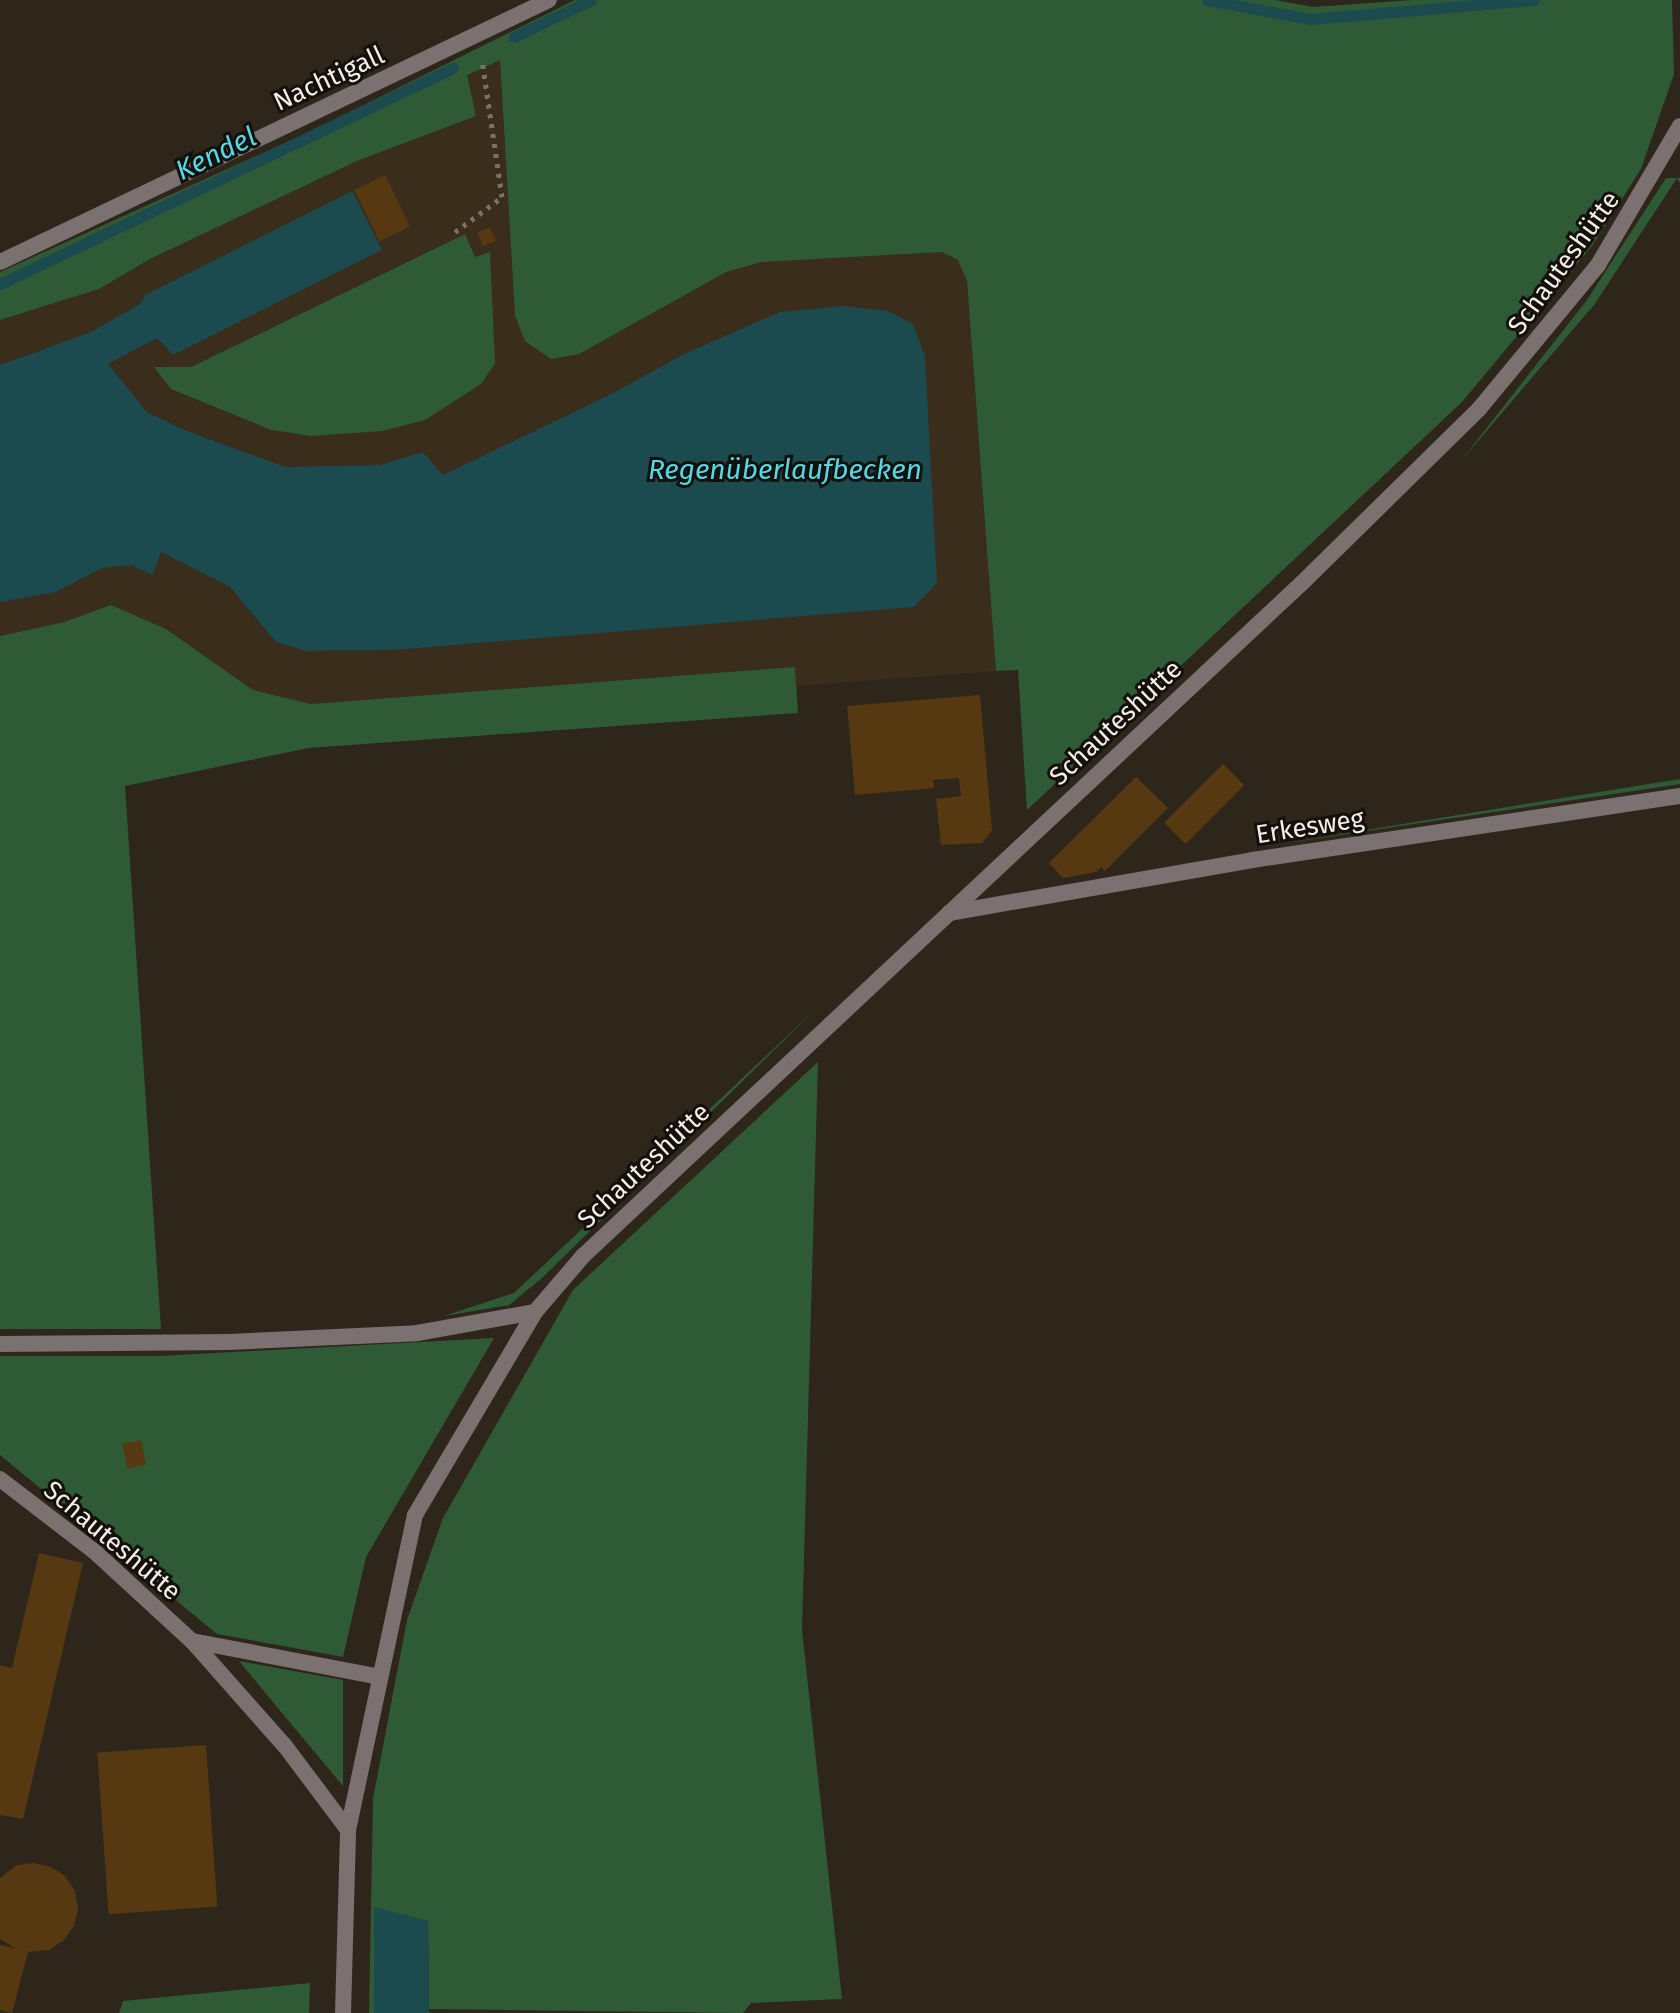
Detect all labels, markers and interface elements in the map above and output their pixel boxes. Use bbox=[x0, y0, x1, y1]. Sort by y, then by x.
street label: Nachtigall bbox=[269, 40, 389, 118]
water label: Kendel bbox=[170, 120, 262, 188]
street label: Schauteshütte bbox=[1502, 185, 1626, 341]
water label: Regenüberlaufbecken bbox=[648, 453, 922, 487]
street label: Schauteshütte bbox=[1043, 654, 1189, 792]
street label: Erkesweg bbox=[1254, 803, 1366, 851]
street label: Schauteshütte bbox=[571, 1097, 717, 1235]
street label: Schauteshütte bbox=[37, 1475, 187, 1607]

